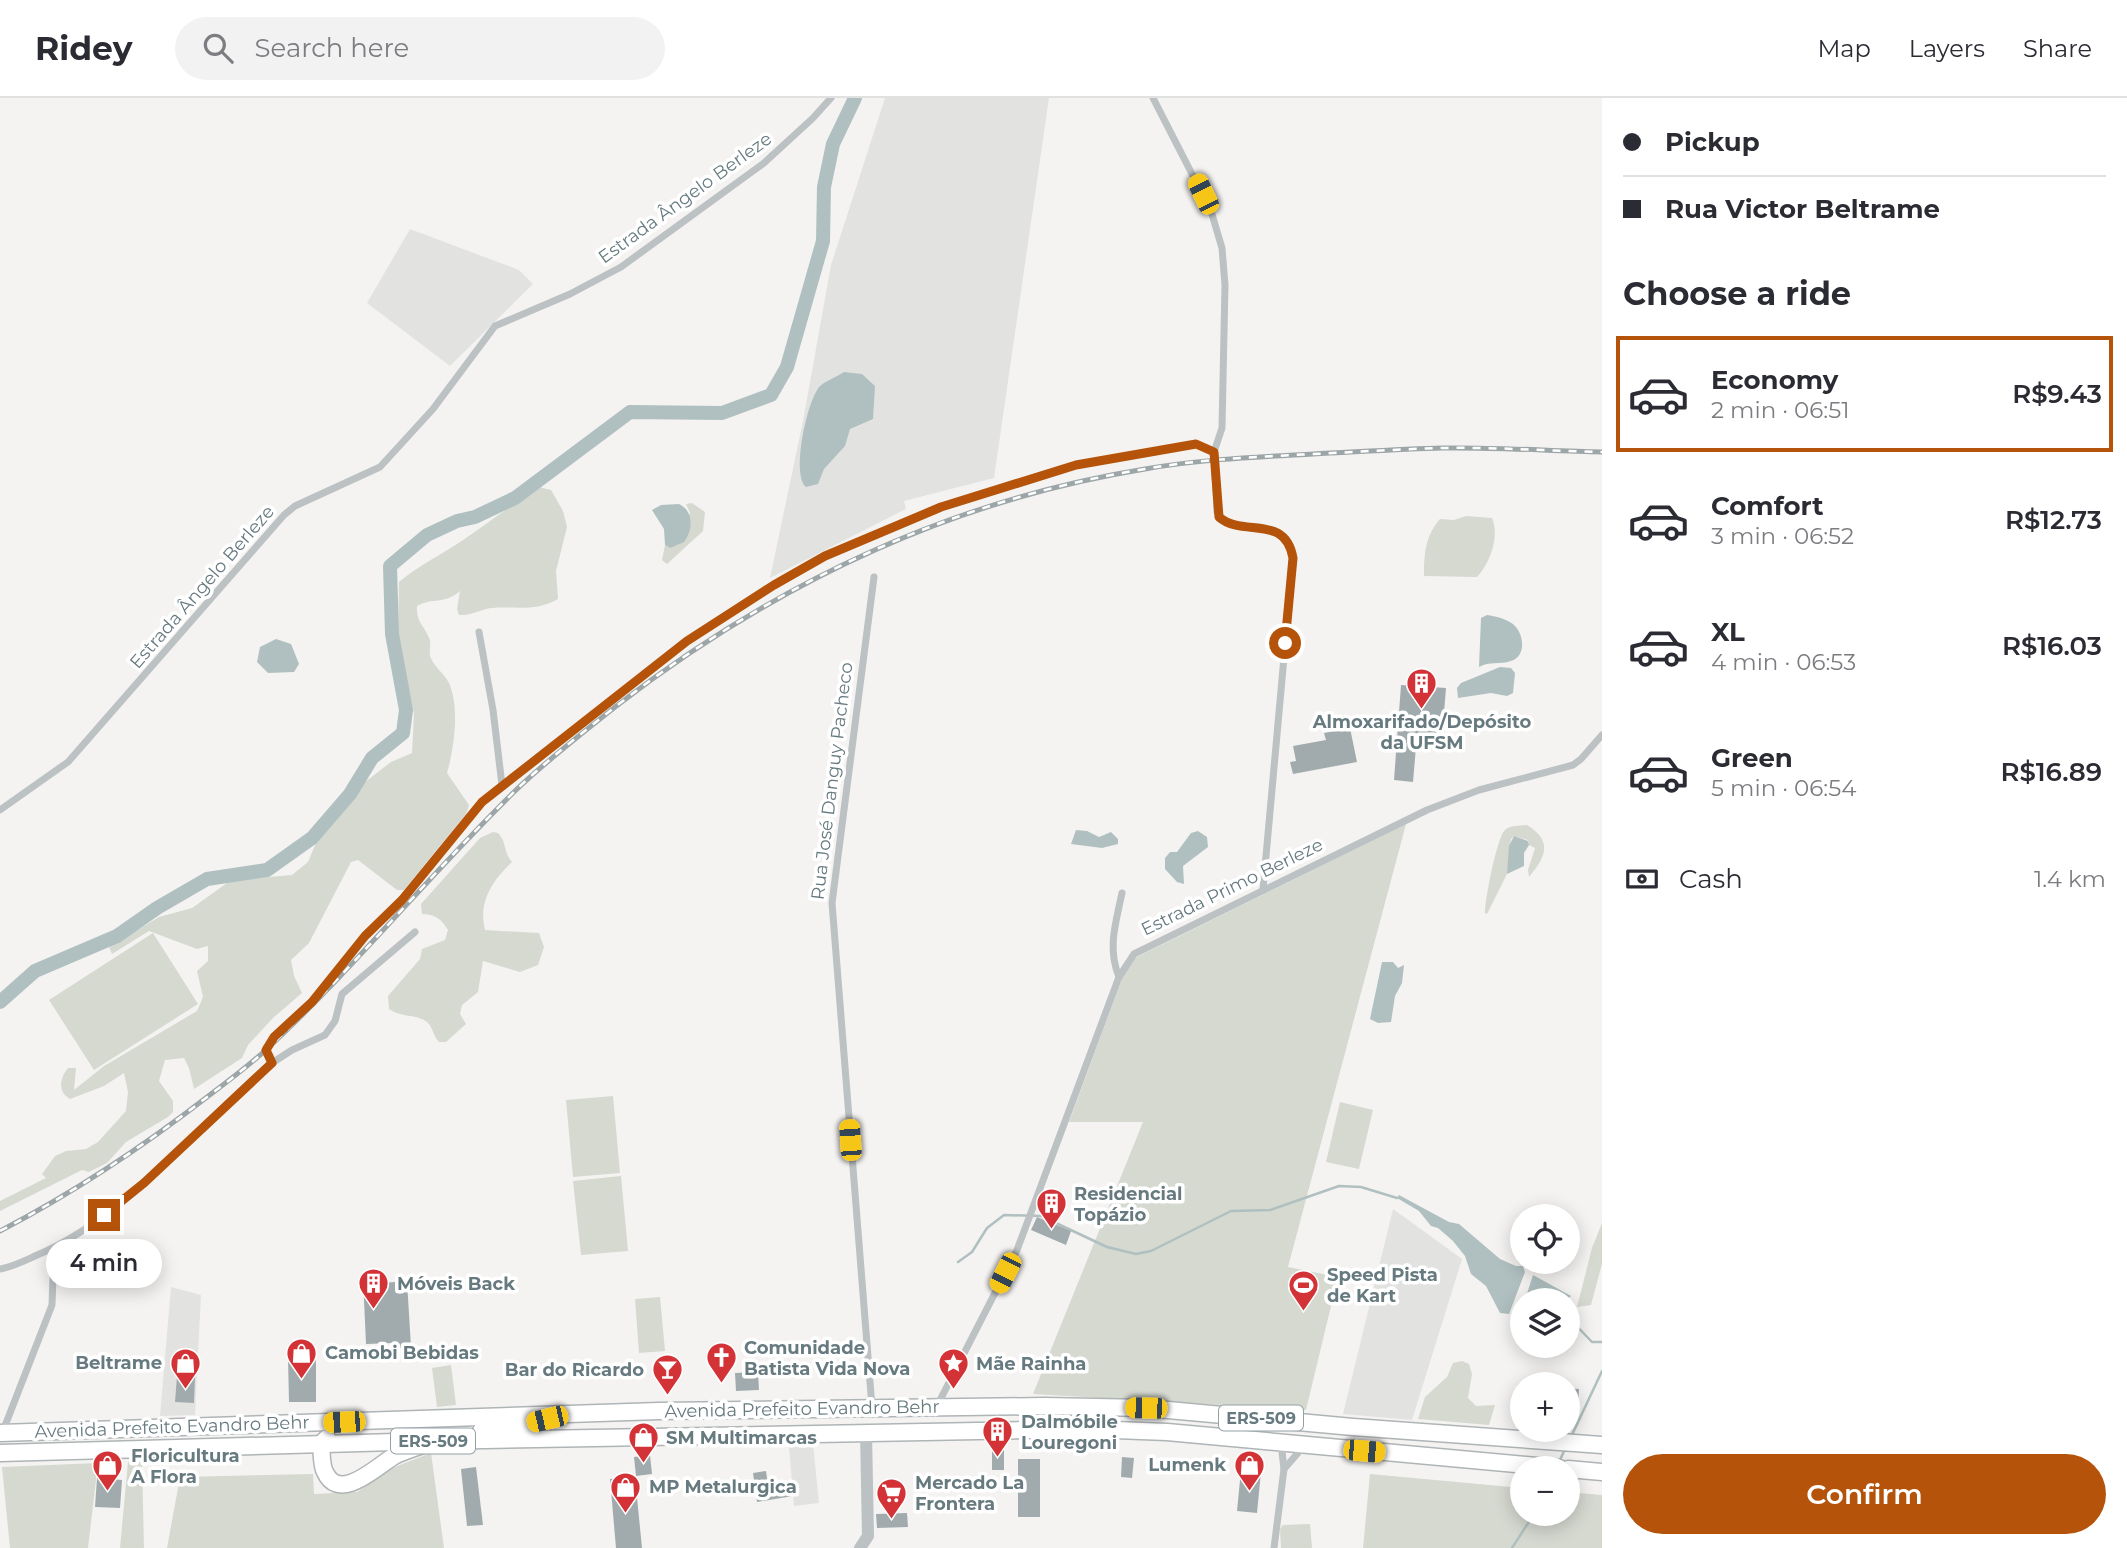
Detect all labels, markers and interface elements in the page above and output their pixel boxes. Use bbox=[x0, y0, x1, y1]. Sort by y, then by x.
search box bbox=[175, 17, 665, 80]
text: Ridey bbox=[35, 28, 133, 68]
icon: search bbox=[199, 29, 237, 67]
text: Search here bbox=[255, 32, 409, 64]
text: Map bbox=[1817, 34, 1871, 63]
text: Layers bbox=[1909, 34, 1985, 63]
text: Share bbox=[2023, 34, 2092, 63]
text: Pickup bbox=[1665, 126, 1760, 158]
street label: Estrada Ângelo Berleze bbox=[594, 128, 776, 268]
car bbox=[1185, 171, 1222, 217]
text: Rua Victor Beltrame bbox=[1665, 193, 1940, 225]
text: Choose a ride bbox=[1623, 274, 1851, 313]
icon: car bbox=[1627, 363, 1690, 426]
text: Economy bbox=[1711, 364, 1838, 396]
text: R$9.43 bbox=[2012, 378, 2102, 410]
text: 2 min · 06:51 bbox=[1711, 396, 1850, 424]
icon: car bbox=[1627, 489, 1690, 552]
text: Comfort bbox=[1711, 490, 1823, 522]
street label: Estrada Ângelo Berleze bbox=[125, 501, 279, 673]
text: R$12.73 bbox=[2005, 504, 2102, 536]
text: 3 min · 06:52 bbox=[1711, 522, 1854, 550]
icon: car bbox=[1627, 615, 1690, 678]
text: XL bbox=[1711, 616, 1745, 648]
route start bbox=[1269, 627, 1301, 659]
text: R$16.03 bbox=[2002, 630, 2102, 662]
text: 4 min · 06:53 bbox=[1711, 648, 1856, 676]
street label: Rua José Danguy Pacheco bbox=[807, 661, 857, 901]
building icon: Almoxarifado/Depósito da UFSM bbox=[1405, 667, 1439, 711]
place label: Almoxarifado/Depósito da UFSM bbox=[1312, 711, 1531, 754]
icon: car bbox=[1627, 741, 1690, 804]
text: Green bbox=[1711, 742, 1793, 774]
text: R$16.89 bbox=[2001, 756, 2102, 788]
text: 5 min · 06:54 bbox=[1711, 774, 1856, 802]
street label: Estrada Primo Berleze bbox=[1138, 833, 1326, 941]
icon: cash bbox=[1623, 860, 1661, 898]
text: Cash bbox=[1679, 863, 1743, 895]
text: 1.4 km bbox=[2034, 865, 2106, 893]
car bbox=[839, 1118, 862, 1162]
place label: Residencial Topázio bbox=[1074, 1183, 1182, 1226]
building icon: Residencial Topázio bbox=[1034, 1187, 1068, 1231]
route end bbox=[88, 1199, 120, 1231]
map controls bbox=[1510, 1204, 1580, 1526]
button: locate bbox=[1510, 1204, 1580, 1274]
callout: 4 min bbox=[46, 1240, 162, 1288]
text: 4 min bbox=[70, 1249, 138, 1277]
car bbox=[987, 1250, 1024, 1296]
place label: Speed Pista de Kart bbox=[1327, 1264, 1438, 1307]
building icon: Móveis Back bbox=[357, 1267, 391, 1311]
sports icon: Speed Pista de Kart bbox=[1287, 1268, 1321, 1312]
place label: Móveis Back bbox=[397, 1273, 515, 1295]
button: layers bbox=[1510, 1288, 1580, 1358]
shop icon: Camobi Bebidas bbox=[285, 1336, 319, 1380]
place label: Comunidade Batista Vida Nova bbox=[744, 1337, 910, 1380]
church icon: Comunidade Batista Vida Nova bbox=[704, 1341, 738, 1385]
place label: Camobi Bebidas bbox=[325, 1342, 479, 1364]
shop icon: Beltrame bbox=[168, 1346, 202, 1390]
place icon: Mãe Rainha bbox=[936, 1347, 970, 1391]
place label: Beltrame bbox=[75, 1352, 162, 1374]
bar icon: Bar do Ricardo bbox=[650, 1353, 684, 1397]
place label: Mãe Rainha bbox=[976, 1353, 1086, 1375]
place label: Bar do Ricardo bbox=[505, 1359, 644, 1381]
button: + bbox=[1510, 1372, 1580, 1442]
street label: Avenida Prefeito Evandro Behr bbox=[664, 1396, 940, 1422]
car bbox=[1125, 1397, 1168, 1419]
car bbox=[525, 1404, 570, 1434]
road number: ERS-509 bbox=[1219, 1406, 1303, 1430]
street label: Avenida Prefeito Evandro Behr bbox=[34, 1411, 310, 1443]
car bbox=[323, 1411, 366, 1433]
place label: Dalmóbile Louregoni bbox=[1021, 1411, 1118, 1454]
building icon: Dalmóbile Louregoni bbox=[981, 1415, 1015, 1459]
shop icon: SM Multimarcas bbox=[626, 1421, 660, 1465]
place label: SM Multimarcas bbox=[666, 1427, 817, 1449]
road number: ERS-509 bbox=[391, 1428, 475, 1454]
car bbox=[1343, 1439, 1386, 1463]
place label: Floricultura A Flora bbox=[130, 1445, 240, 1488]
shop icon: Lumenk bbox=[1232, 1448, 1266, 1492]
shop icon: Floricultura A Flora bbox=[91, 1449, 125, 1493]
place label: Lumenk bbox=[1148, 1454, 1226, 1476]
button: Confirm bbox=[1623, 1454, 2106, 1534]
button: − bbox=[1510, 1456, 1580, 1526]
shop icon: MP Metalurgica bbox=[609, 1470, 643, 1514]
place label: Mercado La Frontera bbox=[915, 1472, 1024, 1515]
place label: MP Metalurgica bbox=[649, 1476, 797, 1498]
supermarket icon: Mercado La Frontera bbox=[875, 1476, 909, 1520]

